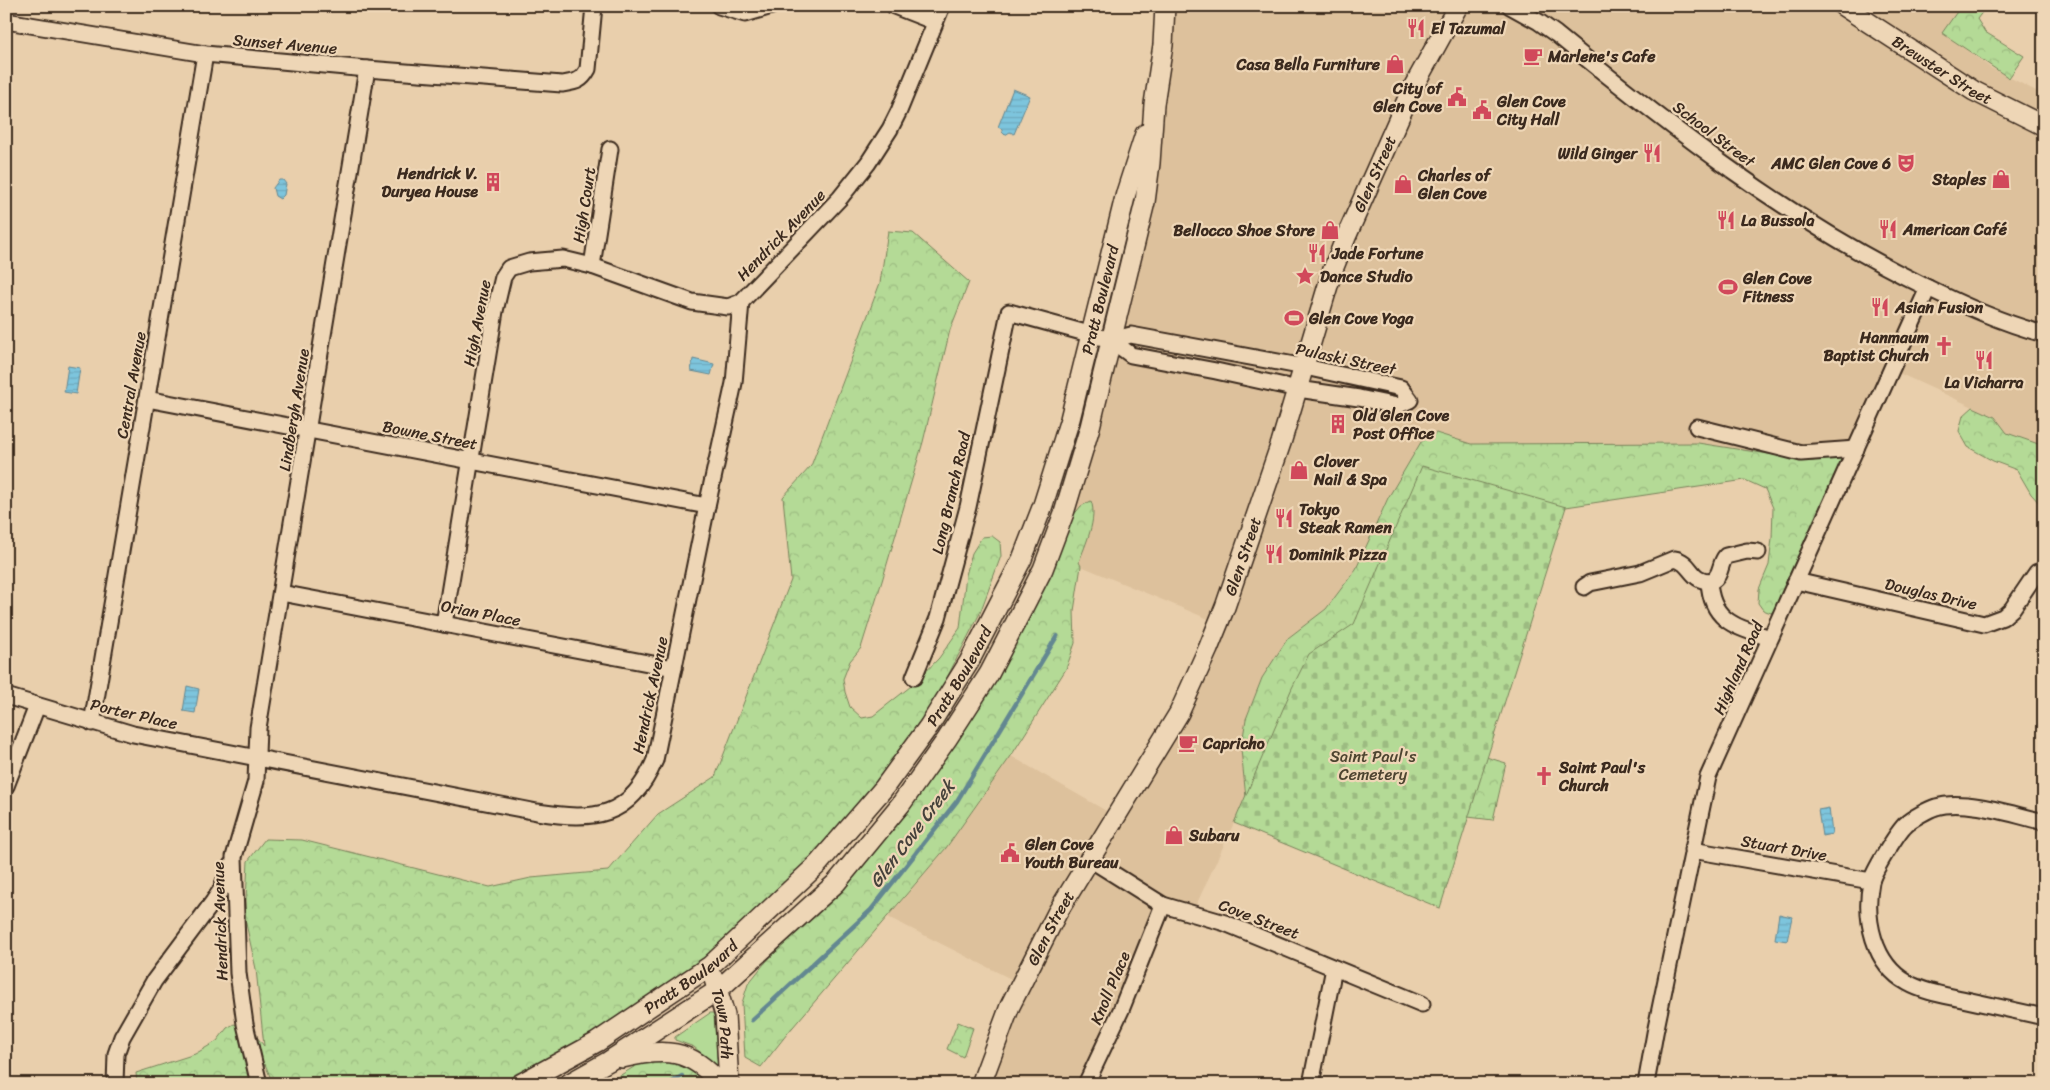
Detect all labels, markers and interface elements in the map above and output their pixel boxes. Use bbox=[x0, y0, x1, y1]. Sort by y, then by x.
place label: El Tazumal bbox=[1431, 14, 1507, 43]
restaurant icon: El Tazumal bbox=[1405, 17, 1427, 39]
street label: Sunset Avenue bbox=[232, 25, 338, 63]
street label: Brewster Street bbox=[1886, 27, 1998, 113]
place label: Marlene's Cafe bbox=[1547, 42, 1656, 71]
cafe icon: Marlene's Cafe bbox=[1522, 45, 1544, 67]
place label: Casa Bella Furniture bbox=[1235, 50, 1381, 79]
shop icon: Casa Bella Furniture bbox=[1384, 53, 1406, 75]
place label: City of Glen Cove bbox=[1372, 74, 1444, 121]
public building icon: City of Glen Cove bbox=[1446, 86, 1468, 108]
place label: Glen Cove City Hall bbox=[1496, 87, 1566, 134]
street label: School Street bbox=[1666, 93, 1762, 175]
public building icon: Glen Cove City Hall bbox=[1471, 99, 1493, 121]
street label: Glen Street bbox=[1344, 131, 1404, 217]
place label: Wild Ginger bbox=[1558, 139, 1638, 168]
restaurant icon: Wild Ginger bbox=[1641, 142, 1663, 164]
place label: AMC Glen Cove 6 bbox=[1770, 149, 1891, 178]
theatre icon: AMC Glen Cove 6 bbox=[1895, 152, 1917, 174]
place label: Hendrick V. Duryea House bbox=[381, 159, 478, 206]
place label: Charles of Glen Cove bbox=[1417, 161, 1492, 208]
street label: High Court bbox=[564, 165, 604, 245]
place label: Staples bbox=[1931, 165, 1987, 194]
shop icon: Staples bbox=[1990, 168, 2012, 190]
building icon: Hendrick V. Duryea House bbox=[482, 171, 504, 193]
shop icon: Charles of Glen Cove bbox=[1392, 173, 1414, 195]
street label: Hendrick Avenue bbox=[729, 182, 833, 288]
place label: La Bussola bbox=[1741, 206, 1815, 235]
restaurant icon: La Bussola bbox=[1715, 209, 1737, 231]
place label: American Café bbox=[1902, 215, 2008, 244]
place label: Bellocco Shoe Store bbox=[1173, 216, 1316, 245]
restaurant icon: American Café bbox=[1877, 218, 1899, 240]
shop icon: Bellocco Shoe Store bbox=[1319, 219, 1341, 241]
place label: Jade Fortune bbox=[1331, 239, 1424, 268]
street label: Pratt Boulevard bbox=[1072, 240, 1127, 358]
restaurant icon: Jade Fortune bbox=[1306, 242, 1328, 264]
place label: Dance Studio bbox=[1320, 262, 1414, 291]
place label: Glen Cove Fitness bbox=[1742, 264, 1812, 311]
place icon: Dance Studio bbox=[1294, 265, 1316, 287]
sports icon: Glen Cove Fitness bbox=[1717, 276, 1739, 298]
street label: High Avenue bbox=[454, 277, 500, 369]
place label: Asian Fusion bbox=[1894, 293, 1983, 322]
restaurant icon: Asian Fusion bbox=[1869, 296, 1891, 318]
place label: Glen Cove Yoga bbox=[1308, 304, 1414, 333]
sports icon: Glen Cove Yoga bbox=[1283, 307, 1305, 329]
place label: Hanmaum Baptist Church bbox=[1823, 323, 1930, 370]
street label: Central Avenue bbox=[107, 329, 155, 441]
street label: Pulaski Street bbox=[1293, 334, 1399, 384]
church icon: Hanmaum Baptist Church bbox=[1933, 335, 1955, 357]
street label: Lindbergh Avenue bbox=[270, 346, 318, 473]
restaurant icon: La Vicharra bbox=[1973, 349, 1995, 371]
place label: La Vicharra bbox=[1944, 368, 2024, 397]
place label: Old Glen Cove Post Office bbox=[1352, 401, 1450, 448]
street label: Bowne Street bbox=[380, 412, 480, 458]
building icon: Old Glen Cove Post Office bbox=[1327, 413, 1349, 435]
street label: Long Branch Road bbox=[923, 428, 979, 557]
place label: Clover Nail & Spa bbox=[1313, 447, 1387, 494]
shop icon: Clover Nail & Spa bbox=[1288, 459, 1310, 481]
place label: Tokyo Steak Ramen bbox=[1298, 495, 1392, 542]
restaurant icon: Tokyo Steak Ramen bbox=[1273, 507, 1295, 529]
street label: Glen Street bbox=[1215, 513, 1269, 599]
place label: Dominik Pizza bbox=[1289, 540, 1387, 569]
restaurant icon: Dominik Pizza bbox=[1263, 543, 1285, 565]
street label: Douglas Drive bbox=[1882, 569, 1980, 619]
street label: Orian Place bbox=[439, 591, 523, 635]
street label: Highland Road bbox=[1704, 615, 1772, 720]
street label: Pratt Boulevard bbox=[918, 619, 1000, 732]
street label: Hendrick Avenue bbox=[623, 634, 677, 756]
street label: Porter Place bbox=[87, 690, 181, 738]
place label: Capricho bbox=[1202, 729, 1265, 758]
cafe icon: Capricho bbox=[1177, 732, 1199, 754]
park label: Saint Paul's Cemetery bbox=[1330, 742, 1417, 789]
place label: Saint Paul's Church bbox=[1558, 753, 1646, 800]
church icon: Saint Paul's Church bbox=[1533, 765, 1555, 787]
water label: Glen Cove Creek bbox=[861, 771, 965, 895]
place label: Subaru bbox=[1188, 821, 1240, 850]
shop icon: Subaru bbox=[1163, 824, 1185, 846]
street label: Stuart Drive bbox=[1739, 826, 1829, 870]
place label: Glen Cove Youth Bureau bbox=[1024, 830, 1119, 877]
public building icon: Glen Cove Youth Bureau bbox=[999, 842, 1021, 864]
street label: Hendrick Avenue bbox=[203, 861, 237, 981]
street label: Glen Street bbox=[1018, 885, 1082, 971]
street label: Cove Street bbox=[1214, 890, 1304, 948]
street label: Pratt Boulevard bbox=[637, 931, 746, 1022]
street label: Knoll Place bbox=[1082, 946, 1139, 1029]
street label: Town Path bbox=[703, 984, 742, 1060]

